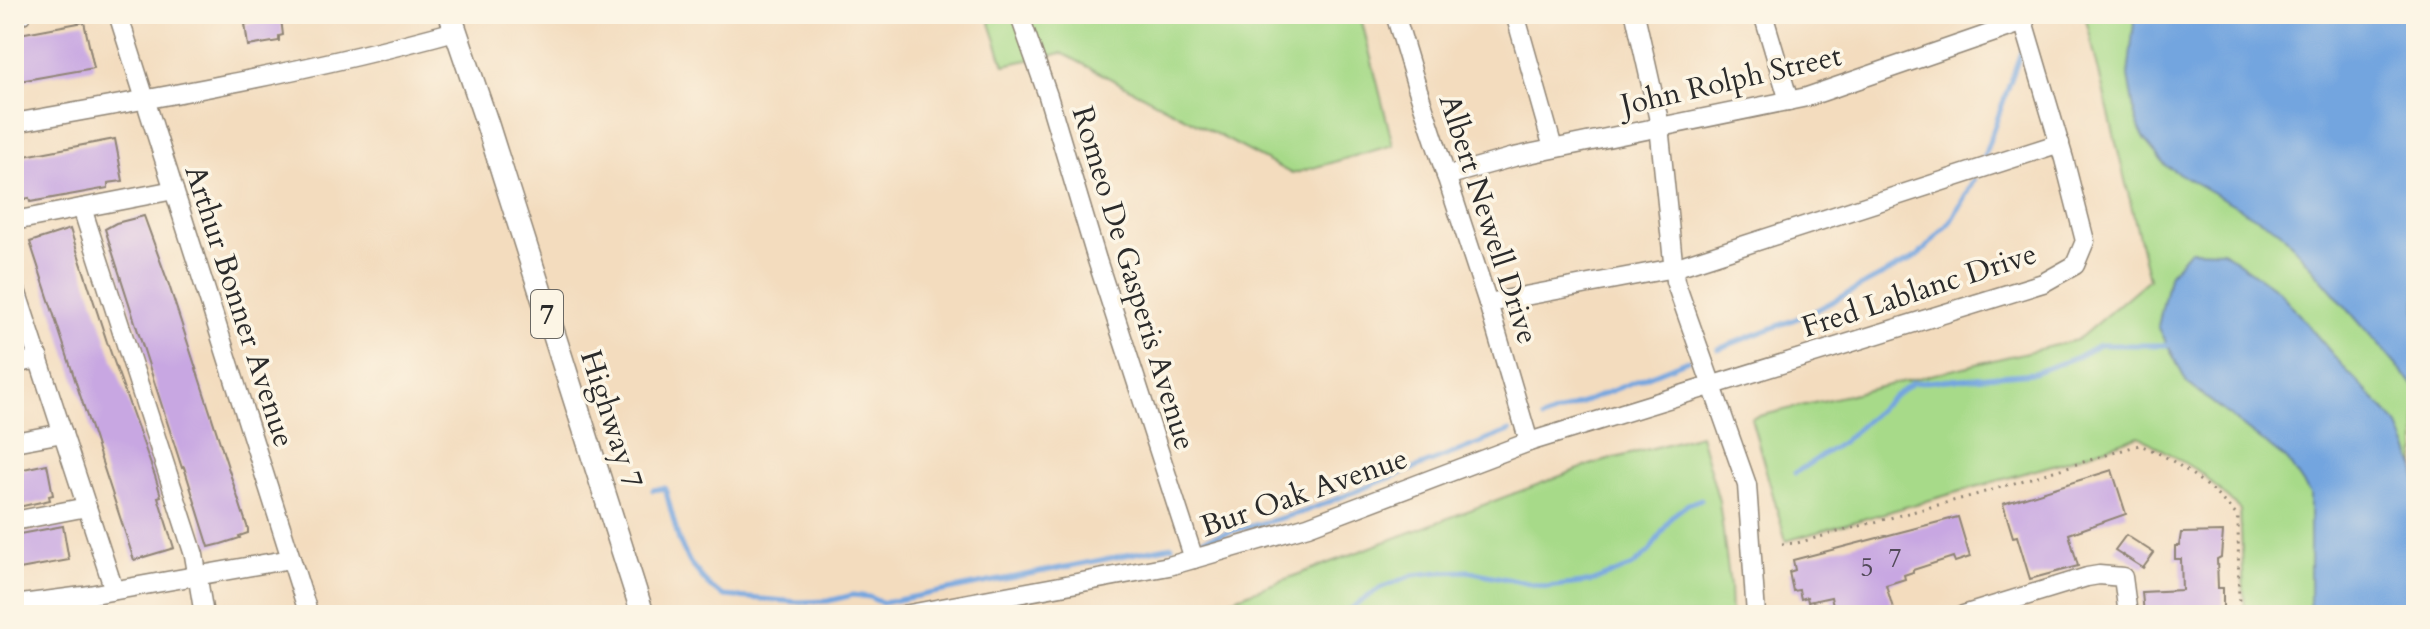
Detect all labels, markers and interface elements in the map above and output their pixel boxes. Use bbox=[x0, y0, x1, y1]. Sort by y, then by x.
street label: John Rolph Street bbox=[1613, 35, 1846, 127]
street label: Albert Newell Drive bbox=[1429, 89, 1548, 349]
street label: Romeo De Gasperis Avenue bbox=[1062, 101, 1205, 455]
street label: Arthur Bonner Avenue bbox=[175, 160, 304, 452]
street label: Fred Lablanc Drive bbox=[1796, 233, 2042, 348]
road number: 7 bbox=[531, 290, 563, 338]
street label: Highway 7 bbox=[570, 345, 653, 494]
street label: Bur Oak Avenue bbox=[1195, 438, 1413, 547]
house number: 7 bbox=[1888, 541, 1902, 576]
house number: 5 bbox=[1860, 550, 1874, 585]

